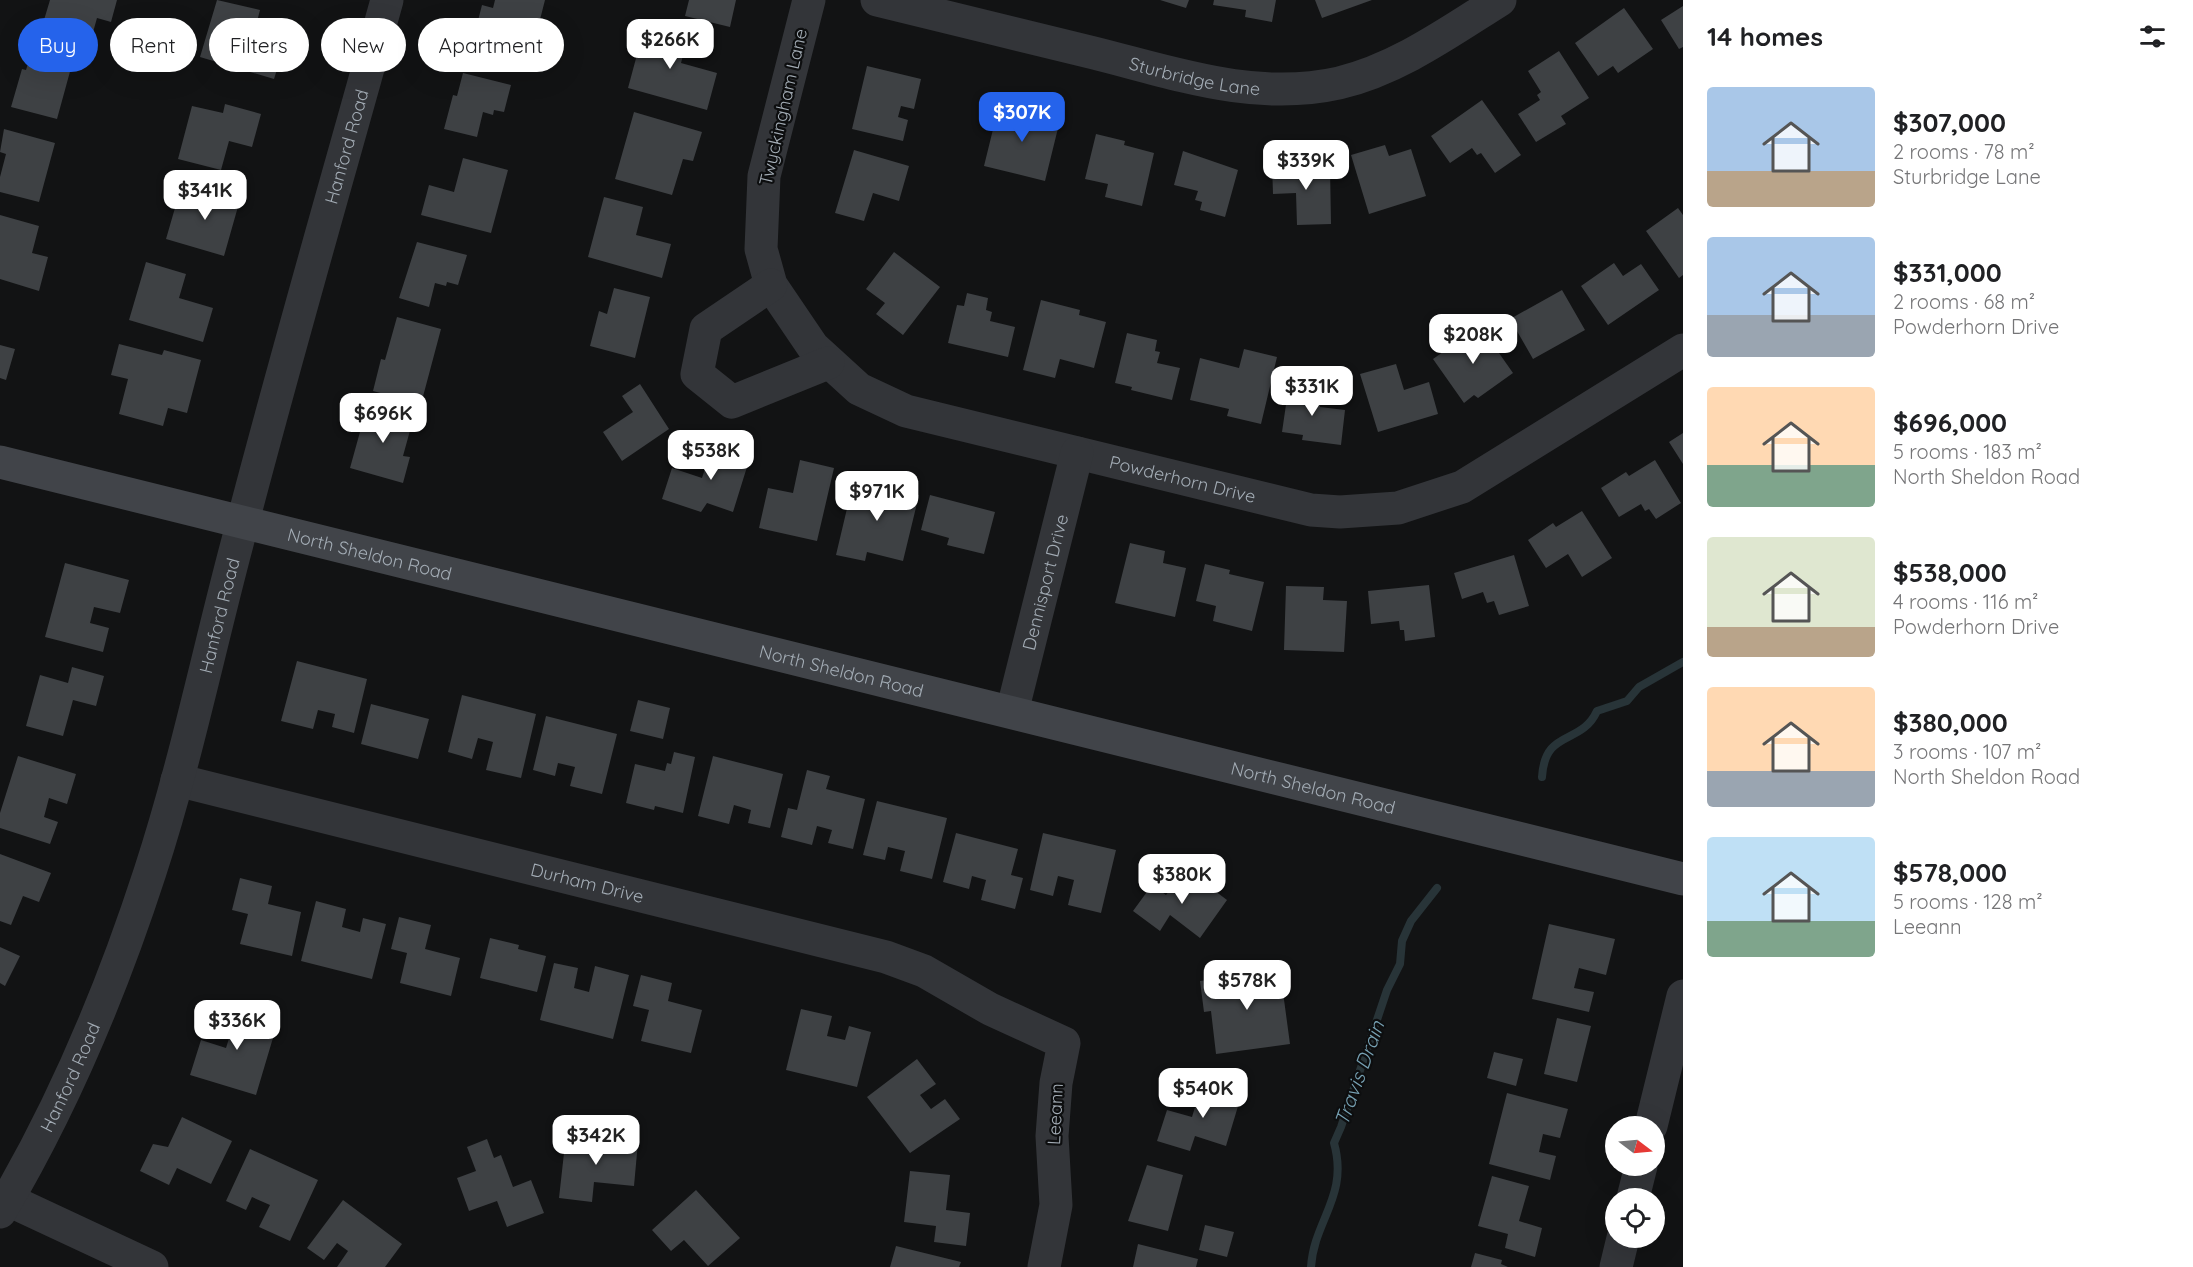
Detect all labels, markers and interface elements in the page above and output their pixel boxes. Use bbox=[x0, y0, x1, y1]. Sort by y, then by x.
chip: Buy bbox=[18, 18, 98, 72]
chip: Rent bbox=[110, 18, 197, 72]
chip: Filters bbox=[209, 18, 309, 72]
chip: New bbox=[321, 18, 406, 72]
chip: Apartment bbox=[418, 18, 564, 72]
pin: $266K bbox=[628, 19, 712, 70]
text: 14 homes bbox=[1707, 20, 1823, 53]
icon: filters bbox=[2136, 20, 2169, 53]
text: $266K bbox=[641, 26, 699, 51]
street label: Twyckingham Lane bbox=[754, 26, 812, 188]
street label: Sturbridge Lane bbox=[1127, 51, 1261, 100]
street label: Hanford Road bbox=[319, 86, 373, 206]
pin: $307K bbox=[980, 92, 1064, 143]
text: $307K bbox=[993, 99, 1051, 124]
text: $307,000 bbox=[1893, 106, 2006, 139]
icon: home bbox=[1755, 111, 1827, 183]
text: 2 rooms · 78 m² bbox=[1893, 139, 2035, 164]
pin: $339K bbox=[1264, 140, 1348, 191]
text: $339K bbox=[1277, 147, 1335, 172]
text: Sturbridge Lane bbox=[1893, 164, 2041, 189]
pin: $341K bbox=[163, 170, 247, 221]
text: $341K bbox=[178, 177, 232, 202]
text: $331,000 bbox=[1893, 256, 2002, 289]
icon: home bbox=[1755, 261, 1827, 333]
text: 2 rooms · 68 m² bbox=[1893, 289, 2035, 314]
pin: $208K bbox=[1431, 314, 1515, 365]
text: Powderhorn Drive bbox=[1893, 314, 2059, 339]
text: $208K bbox=[1443, 321, 1503, 346]
pin: $331K bbox=[1270, 366, 1354, 417]
text: $331K bbox=[1285, 373, 1339, 398]
pin: $696K bbox=[341, 393, 425, 444]
text: $696K bbox=[354, 400, 412, 425]
text: $696,000 bbox=[1893, 406, 2007, 439]
icon: home bbox=[1755, 411, 1827, 483]
pin: $538K bbox=[669, 430, 753, 481]
text: $538K bbox=[682, 437, 740, 462]
text: 5 rooms · 183 m² bbox=[1893, 439, 2042, 464]
street label: Powderhorn Drive bbox=[1107, 450, 1258, 508]
text: North Sheldon Road bbox=[1893, 464, 2080, 489]
pin: $971K bbox=[835, 471, 919, 522]
text: $971K bbox=[849, 478, 905, 503]
street label: Dennisport Drive bbox=[1016, 512, 1073, 652]
street label: North Sheldon Road bbox=[285, 522, 454, 585]
street label: Hanford Road bbox=[193, 555, 244, 676]
text: $538,000 bbox=[1893, 556, 2007, 589]
icon: home bbox=[1755, 561, 1827, 633]
text: 4 rooms · 116 m² bbox=[1893, 589, 2038, 614]
text: Powderhorn Drive bbox=[1893, 614, 2059, 639]
street label: North Sheldon Road bbox=[757, 639, 926, 702]
text: $380,000 bbox=[1893, 706, 2008, 739]
icon: home bbox=[1755, 711, 1827, 783]
text: 3 rooms · 107 m² bbox=[1893, 739, 2041, 764]
street label: North Sheldon Road bbox=[1229, 756, 1398, 819]
text: North Sheldon Road bbox=[1893, 764, 2080, 789]
pin: $380K bbox=[1140, 854, 1224, 905]
text: $578,000 bbox=[1893, 856, 2007, 889]
street label: Durham Drive bbox=[528, 857, 646, 908]
text: $380K bbox=[1152, 861, 1212, 886]
icon: home bbox=[1755, 861, 1827, 933]
text: 5 rooms · 128 m² bbox=[1893, 889, 2043, 914]
text: Leeann bbox=[1893, 914, 1962, 939]
pin: $578K bbox=[1205, 960, 1289, 1011]
text: $578K bbox=[1218, 967, 1276, 992]
pin: $336K bbox=[195, 1000, 279, 1051]
text: $336K bbox=[208, 1007, 266, 1032]
water label: Travis Drain bbox=[1328, 1017, 1390, 1129]
street label: Hanford Road bbox=[34, 1019, 105, 1136]
pin: $540K bbox=[1161, 1068, 1245, 1119]
text: $540K bbox=[1173, 1075, 1233, 1100]
street label: Leeann bbox=[1042, 1083, 1068, 1145]
pin: $342K bbox=[554, 1115, 638, 1166]
north arrow bbox=[1605, 1116, 1665, 1176]
map controls bbox=[1605, 1116, 1665, 1248]
text: $342K bbox=[567, 1122, 625, 1147]
button: locate bbox=[1605, 1188, 1665, 1248]

